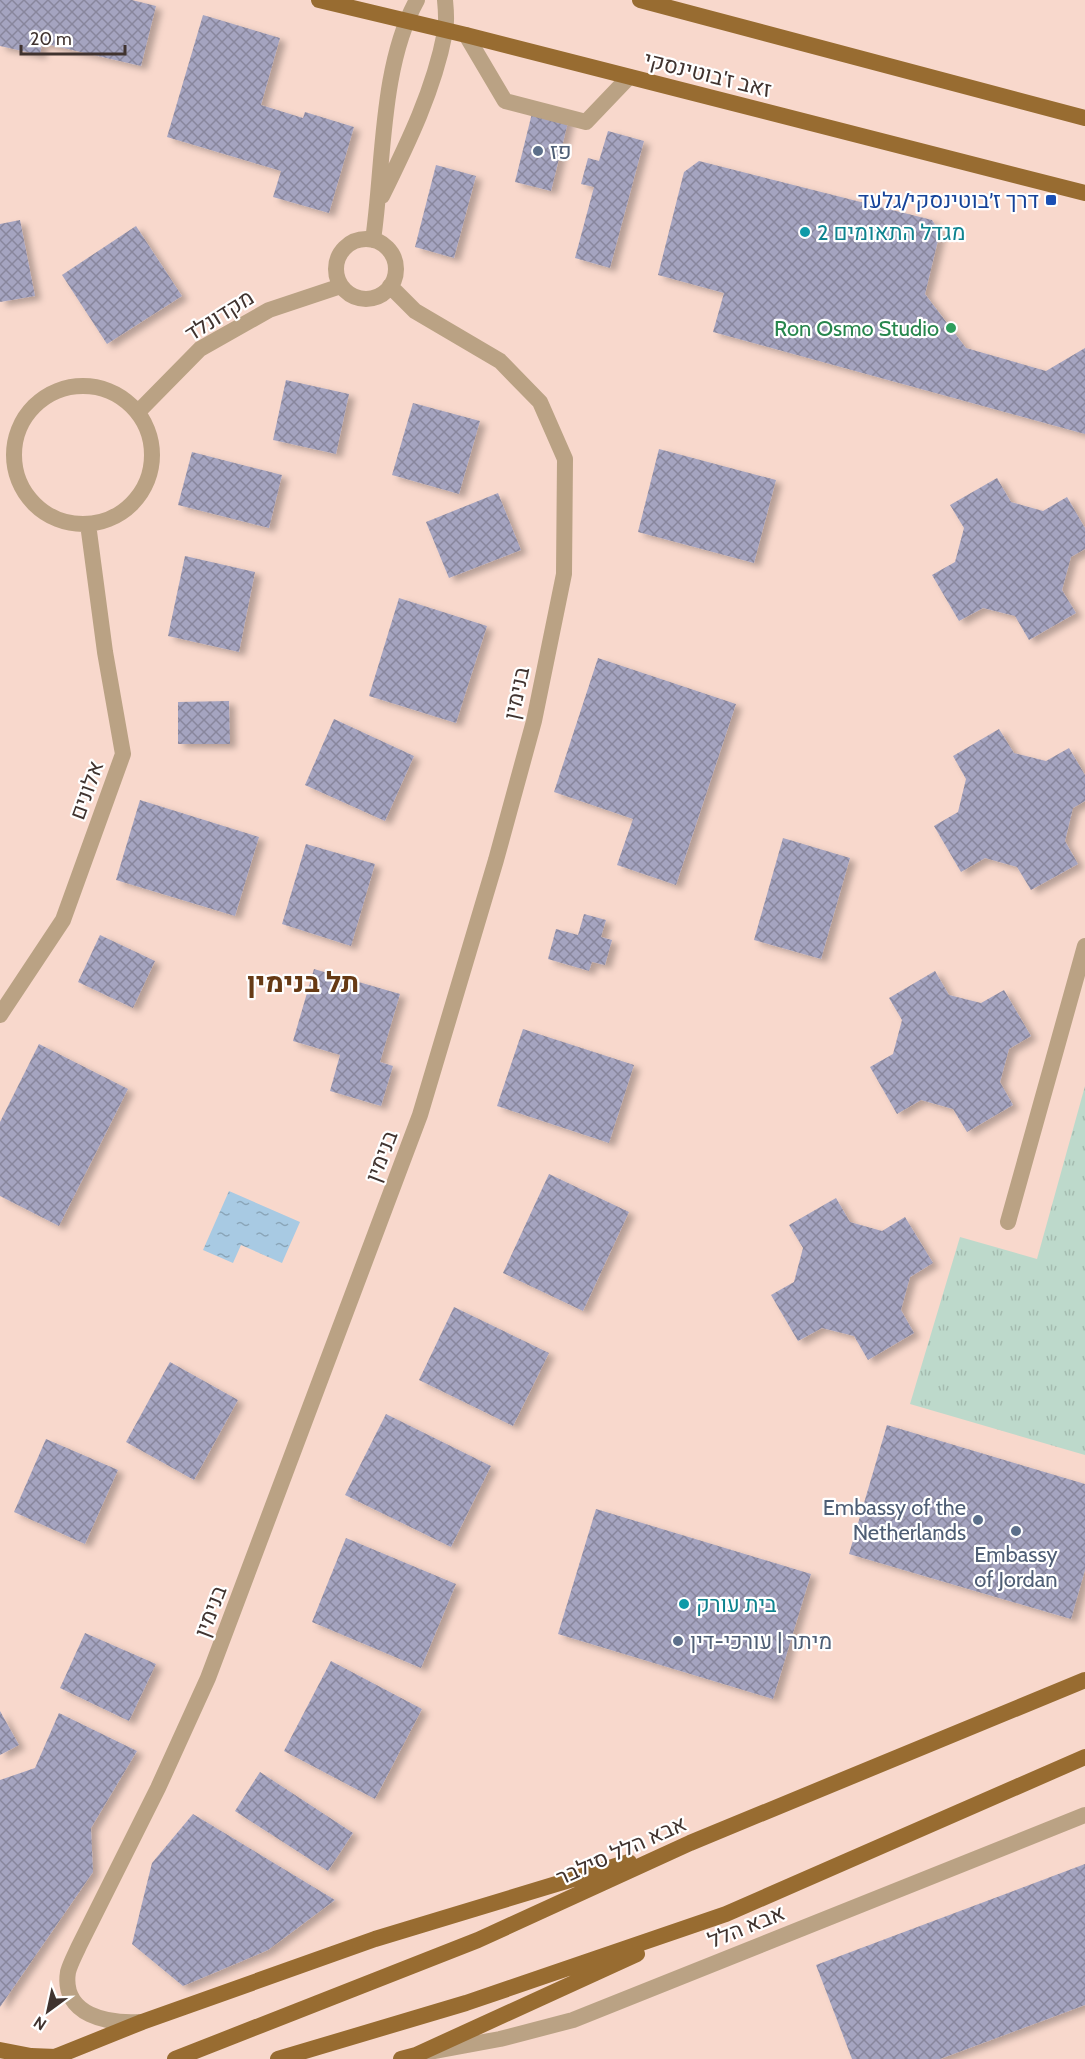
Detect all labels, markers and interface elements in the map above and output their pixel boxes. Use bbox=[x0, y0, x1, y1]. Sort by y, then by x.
scale bar bbox=[21, 18, 124, 56]
text: 20 m bbox=[30, 28, 72, 50]
street label: זאב ז'בוטינסקי bbox=[641, 46, 775, 103]
place label: פז bbox=[550, 138, 572, 165]
marker: פז bbox=[531, 144, 545, 158]
place label: דרך ז׳בוטינסקי/גלעד bbox=[858, 187, 1039, 214]
marker: דרך ז׳בוטינסקי/גלעד bbox=[1044, 193, 1058, 207]
place label: מגדל התאומים 2 bbox=[817, 219, 966, 246]
marker: מגדל התאומים 2 bbox=[798, 225, 812, 239]
street label: מקדונלד bbox=[180, 284, 259, 347]
place label: Ron Osmo Studio bbox=[774, 315, 939, 342]
marker: Ron Osmo Studio bbox=[944, 321, 958, 335]
street label: בנימין bbox=[498, 664, 535, 722]
street label: אלונים bbox=[63, 757, 110, 823]
district label: תל בנימין bbox=[247, 965, 359, 999]
street label: בנימין bbox=[359, 1126, 404, 1186]
place label: Embassy of the Netherlands bbox=[823, 1494, 966, 1546]
marker: Embassy of the Netherlands bbox=[971, 1513, 985, 1527]
marker: Embassy of Jordan bbox=[1009, 1524, 1023, 1538]
place label: Embassy of Jordan bbox=[974, 1541, 1058, 1593]
street label: בנימין bbox=[188, 1581, 233, 1641]
place label: בית עורק bbox=[696, 1591, 777, 1618]
marker: בית עורק bbox=[677, 1597, 691, 1611]
place label: מיתר | עורכי-דין bbox=[690, 1628, 832, 1655]
marker: מיתר | עורכי-דין bbox=[671, 1634, 685, 1648]
street label: אבא הלל סילבר bbox=[552, 1810, 690, 1891]
street label: אבא הלל bbox=[704, 1899, 788, 1954]
north arrow bbox=[18, 1981, 78, 2041]
text: N bbox=[30, 2012, 50, 2034]

